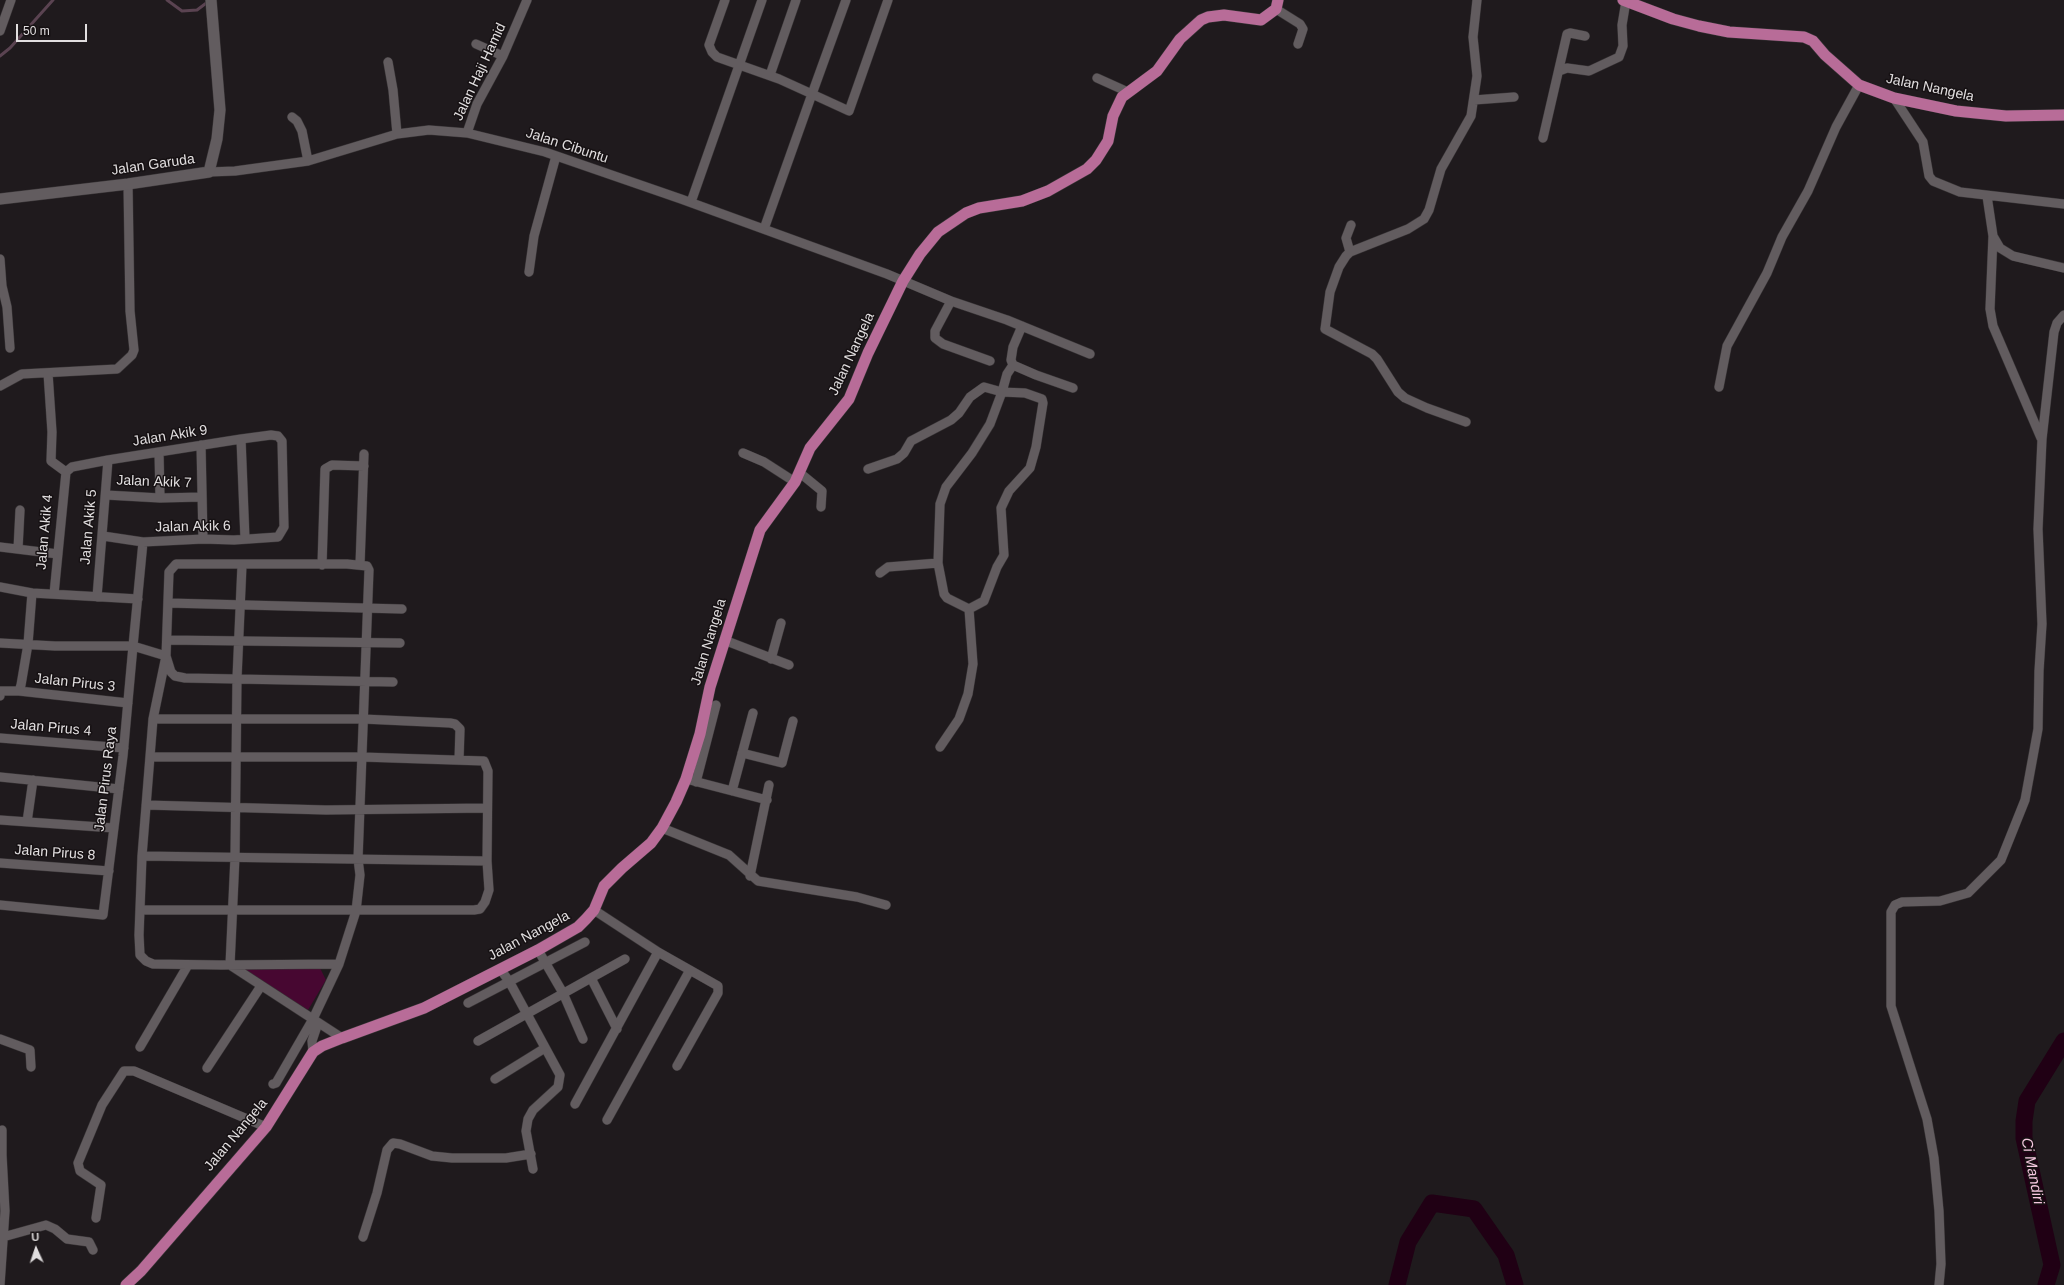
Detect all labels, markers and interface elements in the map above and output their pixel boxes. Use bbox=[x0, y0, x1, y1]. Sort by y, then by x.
scale bar bbox=[18, 16, 89, 42]
street label: Jalan Haji Hamid bbox=[450, 20, 510, 124]
text: 50 m bbox=[23, 24, 50, 38]
street label: Jalan Nangela bbox=[1884, 70, 1976, 106]
street label: Jalan Cibuntu bbox=[524, 125, 610, 167]
street label: Jalan Garuda bbox=[110, 151, 196, 179]
street label: Jalan Nangela bbox=[825, 310, 879, 398]
street label: Jalan Akik 9 bbox=[131, 422, 209, 450]
street label: Jalan Akik 7 bbox=[116, 472, 192, 492]
street label: Jalan Akik 5 bbox=[77, 489, 101, 565]
street label: Jalan Akik 4 bbox=[33, 494, 57, 570]
street label: Jalan Akik 6 bbox=[155, 518, 231, 536]
street label: Jalan Nangela bbox=[688, 597, 730, 687]
street label: Jalan Pirus 3 bbox=[34, 670, 116, 696]
street label: Jalan Pirus 4 bbox=[10, 716, 92, 740]
street label: Jalan Pirus Raya bbox=[91, 725, 121, 833]
street label: Jalan Pirus 8 bbox=[14, 842, 96, 864]
street label: Jalan Nangela bbox=[486, 908, 572, 964]
street label: Jalan Nangela bbox=[201, 1095, 271, 1175]
water label: Ci Mandiri bbox=[2017, 1136, 2047, 1206]
north arrow bbox=[16, 1229, 56, 1269]
text: U bbox=[31, 1231, 40, 1243]

